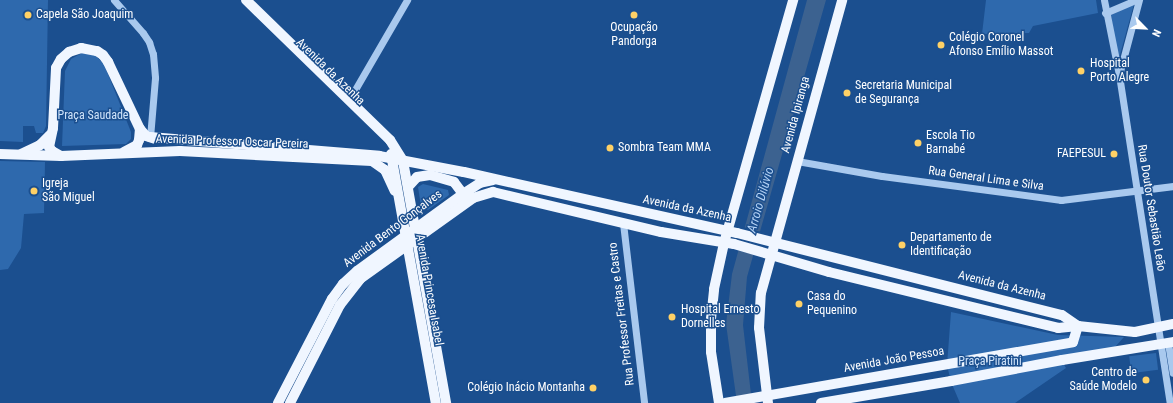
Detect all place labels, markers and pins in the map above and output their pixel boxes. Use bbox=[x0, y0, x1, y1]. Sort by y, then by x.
place label: Capela São Joaquim bbox=[36, 8, 133, 22]
marker: Capela São Joaquim bbox=[23, 10, 33, 20]
marker: Ocupação Pandorga bbox=[629, 10, 639, 20]
place label: Ocupação Pandorga bbox=[610, 21, 658, 49]
place label: Colégio Coronel Afonso Emílio Massot bbox=[949, 31, 1053, 59]
marker: Colégio Coronel Afonso Emílio Massot bbox=[936, 40, 946, 50]
place label: Hospital Porto Alegre bbox=[1090, 57, 1149, 85]
marker: Hospital Porto Alegre bbox=[1075, 65, 1087, 77]
place label: Secretaria Municipal de Segurança bbox=[855, 79, 952, 107]
marker: Secretaria Municipal de Segurança bbox=[842, 88, 852, 98]
place label: Escola Tio Barnabé bbox=[926, 129, 975, 157]
marker: Escola Tio Barnabé bbox=[913, 138, 923, 148]
place label: Sombra Team MMA bbox=[618, 141, 711, 155]
marker: Sombra Team MMA bbox=[605, 143, 615, 153]
place label: FAEPESUL bbox=[1057, 147, 1106, 161]
marker: FAEPESUL bbox=[1109, 149, 1119, 159]
place label: Igreja São Miguel bbox=[42, 177, 95, 205]
marker: Igreja São Miguel bbox=[29, 186, 39, 196]
place label: Departamento de Identificação bbox=[910, 231, 992, 259]
marker: Departamento de Identificação bbox=[897, 240, 907, 250]
place label: Casa do Pequenino bbox=[807, 290, 857, 318]
marker: Casa do Pequenino bbox=[794, 299, 804, 309]
place label: Hospital Ernesto Dornelles bbox=[681, 303, 759, 331]
marker: Hospital Ernesto Dornelles bbox=[666, 311, 678, 323]
place label: Centro de Saúde Modelo bbox=[1069, 366, 1137, 394]
marker: Centro de Saúde Modelo bbox=[1140, 374, 1152, 386]
place label: Colégio Inácio Montanha bbox=[467, 381, 585, 395]
marker: Colégio Inácio Montanha bbox=[588, 383, 598, 393]

